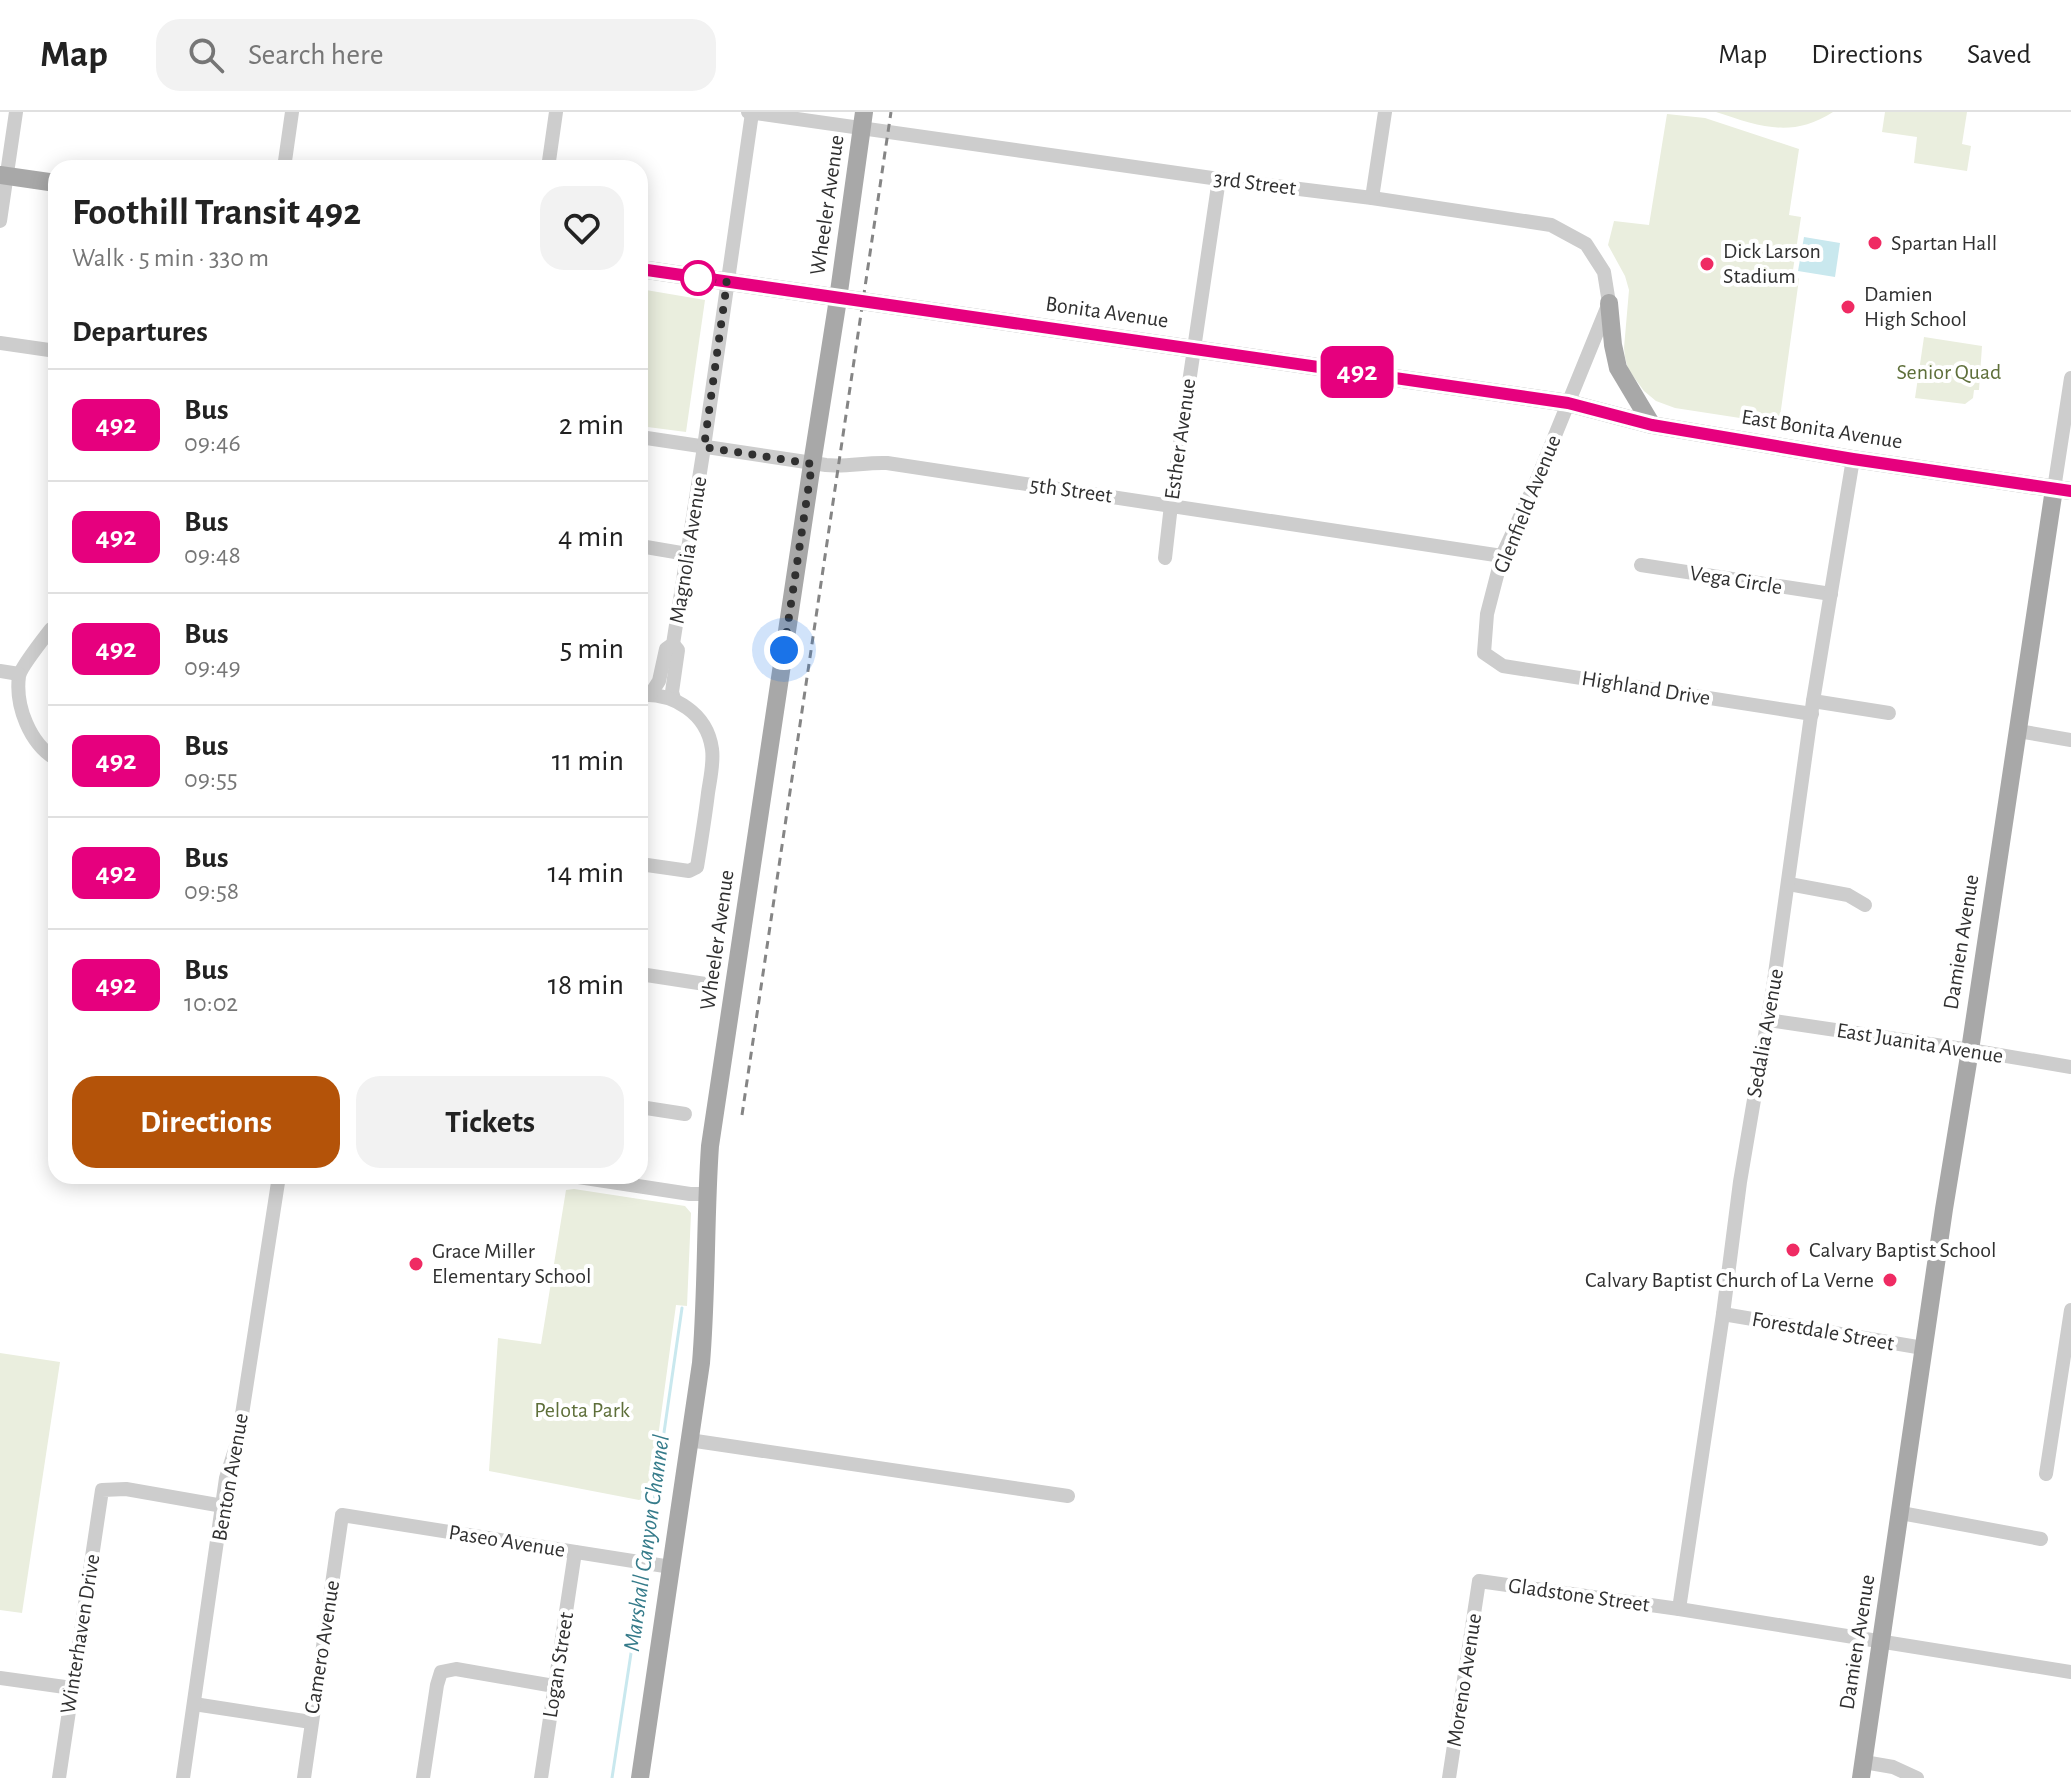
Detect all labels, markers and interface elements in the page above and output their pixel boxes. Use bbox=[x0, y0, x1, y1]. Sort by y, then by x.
search box bbox=[156, 19, 716, 91]
icon: search bbox=[184, 33, 228, 77]
text: Map bbox=[40, 36, 108, 74]
text: Search here bbox=[248, 40, 384, 70]
text: Map bbox=[1718, 41, 1767, 69]
text: Directions bbox=[1811, 41, 1923, 69]
text: Saved bbox=[1967, 41, 2031, 69]
street label: Wheeler Avenue bbox=[806, 133, 848, 277]
street label: 3rd Street bbox=[1212, 167, 1298, 199]
button: heart bbox=[540, 186, 624, 270]
text: Foothill Transit 492 bbox=[72, 194, 361, 232]
place label: Spartan Hall bbox=[1891, 232, 1997, 254]
marker: Spartan Hall bbox=[1866, 234, 1884, 252]
place label: Dick Larson Stadium bbox=[1723, 240, 1821, 287]
text: Walk · 5 min · 330 m bbox=[72, 245, 269, 271]
marker: Dick Larson Stadium bbox=[1698, 255, 1716, 273]
unlabelled marker bbox=[681, 261, 715, 295]
place label: Damien High School bbox=[1864, 283, 1967, 330]
street label: Bonita Avenue bbox=[1044, 292, 1170, 332]
marker: Damien High School bbox=[1839, 298, 1857, 316]
text: Departures bbox=[72, 317, 208, 347]
line badge: 492 bbox=[1311, 346, 1403, 398]
text: 492 bbox=[1337, 358, 1377, 386]
park label: Senior Quad bbox=[1897, 361, 2001, 383]
street label: Esther Avenue bbox=[1161, 377, 1199, 501]
text: Bus bbox=[184, 395, 229, 425]
street label: East Bonita Avenue bbox=[1740, 405, 1904, 453]
text: 2 min bbox=[559, 410, 624, 440]
text: 492 bbox=[96, 411, 136, 439]
text: 09:46 bbox=[184, 430, 241, 456]
street label: Glenfield Avenue bbox=[1489, 432, 1565, 576]
street label: 5th Street bbox=[1028, 473, 1114, 507]
street label: Magnolia Avenue bbox=[665, 475, 711, 625]
text: Bus bbox=[184, 507, 229, 537]
text: 4 min bbox=[558, 522, 624, 552]
text: 492 bbox=[96, 523, 136, 551]
text: 09:48 bbox=[184, 542, 241, 568]
street label: Vega Circle bbox=[1688, 562, 1784, 598]
text: Bus bbox=[184, 619, 229, 649]
your location bbox=[764, 630, 804, 670]
text: 5 min bbox=[560, 634, 624, 664]
text: 492 bbox=[96, 635, 136, 663]
text: 09:49 bbox=[184, 654, 241, 680]
street label: Highland Drive bbox=[1580, 667, 1712, 709]
text: Bus bbox=[184, 731, 229, 761]
text: 11 min bbox=[552, 746, 624, 776]
text: 492 bbox=[96, 747, 136, 775]
text: 09:55 bbox=[184, 766, 238, 792]
text: Bus bbox=[184, 843, 229, 873]
text: 14 min bbox=[548, 858, 624, 888]
text: 492 bbox=[96, 859, 136, 887]
street label: Wheeler Avenue bbox=[696, 868, 738, 1012]
street label: Damien Avenue bbox=[1939, 873, 1983, 1011]
text: 09:58 bbox=[184, 878, 239, 904]
text: Bus bbox=[184, 955, 229, 985]
street label: Sedalia Avenue bbox=[1743, 967, 1787, 1099]
text: 18 min bbox=[548, 970, 624, 1000]
text: 492 bbox=[96, 971, 136, 999]
text: 10:02 bbox=[184, 990, 238, 1016]
street label: East Juanita Avenue bbox=[1835, 1019, 2005, 1067]
button: Directions bbox=[72, 1076, 340, 1168]
button: Tickets bbox=[356, 1076, 624, 1168]
place label: Calvary Baptist School bbox=[1809, 1239, 1997, 1261]
place label: Grace Miller Elementary School bbox=[432, 1240, 592, 1287]
marker: Calvary Baptist School bbox=[1784, 1241, 1802, 1259]
marker: Grace Miller Elementary School bbox=[407, 1255, 425, 1273]
place label: Calvary Baptist Church of La Verne bbox=[1585, 1269, 1874, 1291]
marker: Calvary Baptist Church of La Verne bbox=[1881, 1271, 1899, 1289]
street label: Forestdale Street bbox=[1750, 1308, 1896, 1354]
park label: Pelota Park bbox=[534, 1399, 630, 1421]
street label: Benton Avenue bbox=[208, 1411, 252, 1543]
water label: Marshall Canyon Channel bbox=[620, 1433, 674, 1653]
street label: Paseo Avenue bbox=[447, 1521, 567, 1561]
street label: Winterhaven Drive bbox=[57, 1553, 103, 1715]
street label: Damien Avenue bbox=[1835, 1573, 1879, 1711]
street label: Gladstone Street bbox=[1507, 1574, 1651, 1616]
street label: Camero Avenue bbox=[301, 1579, 343, 1715]
street label: Logan Street bbox=[539, 1611, 577, 1719]
street label: Moreno Avenue bbox=[1443, 1612, 1485, 1748]

